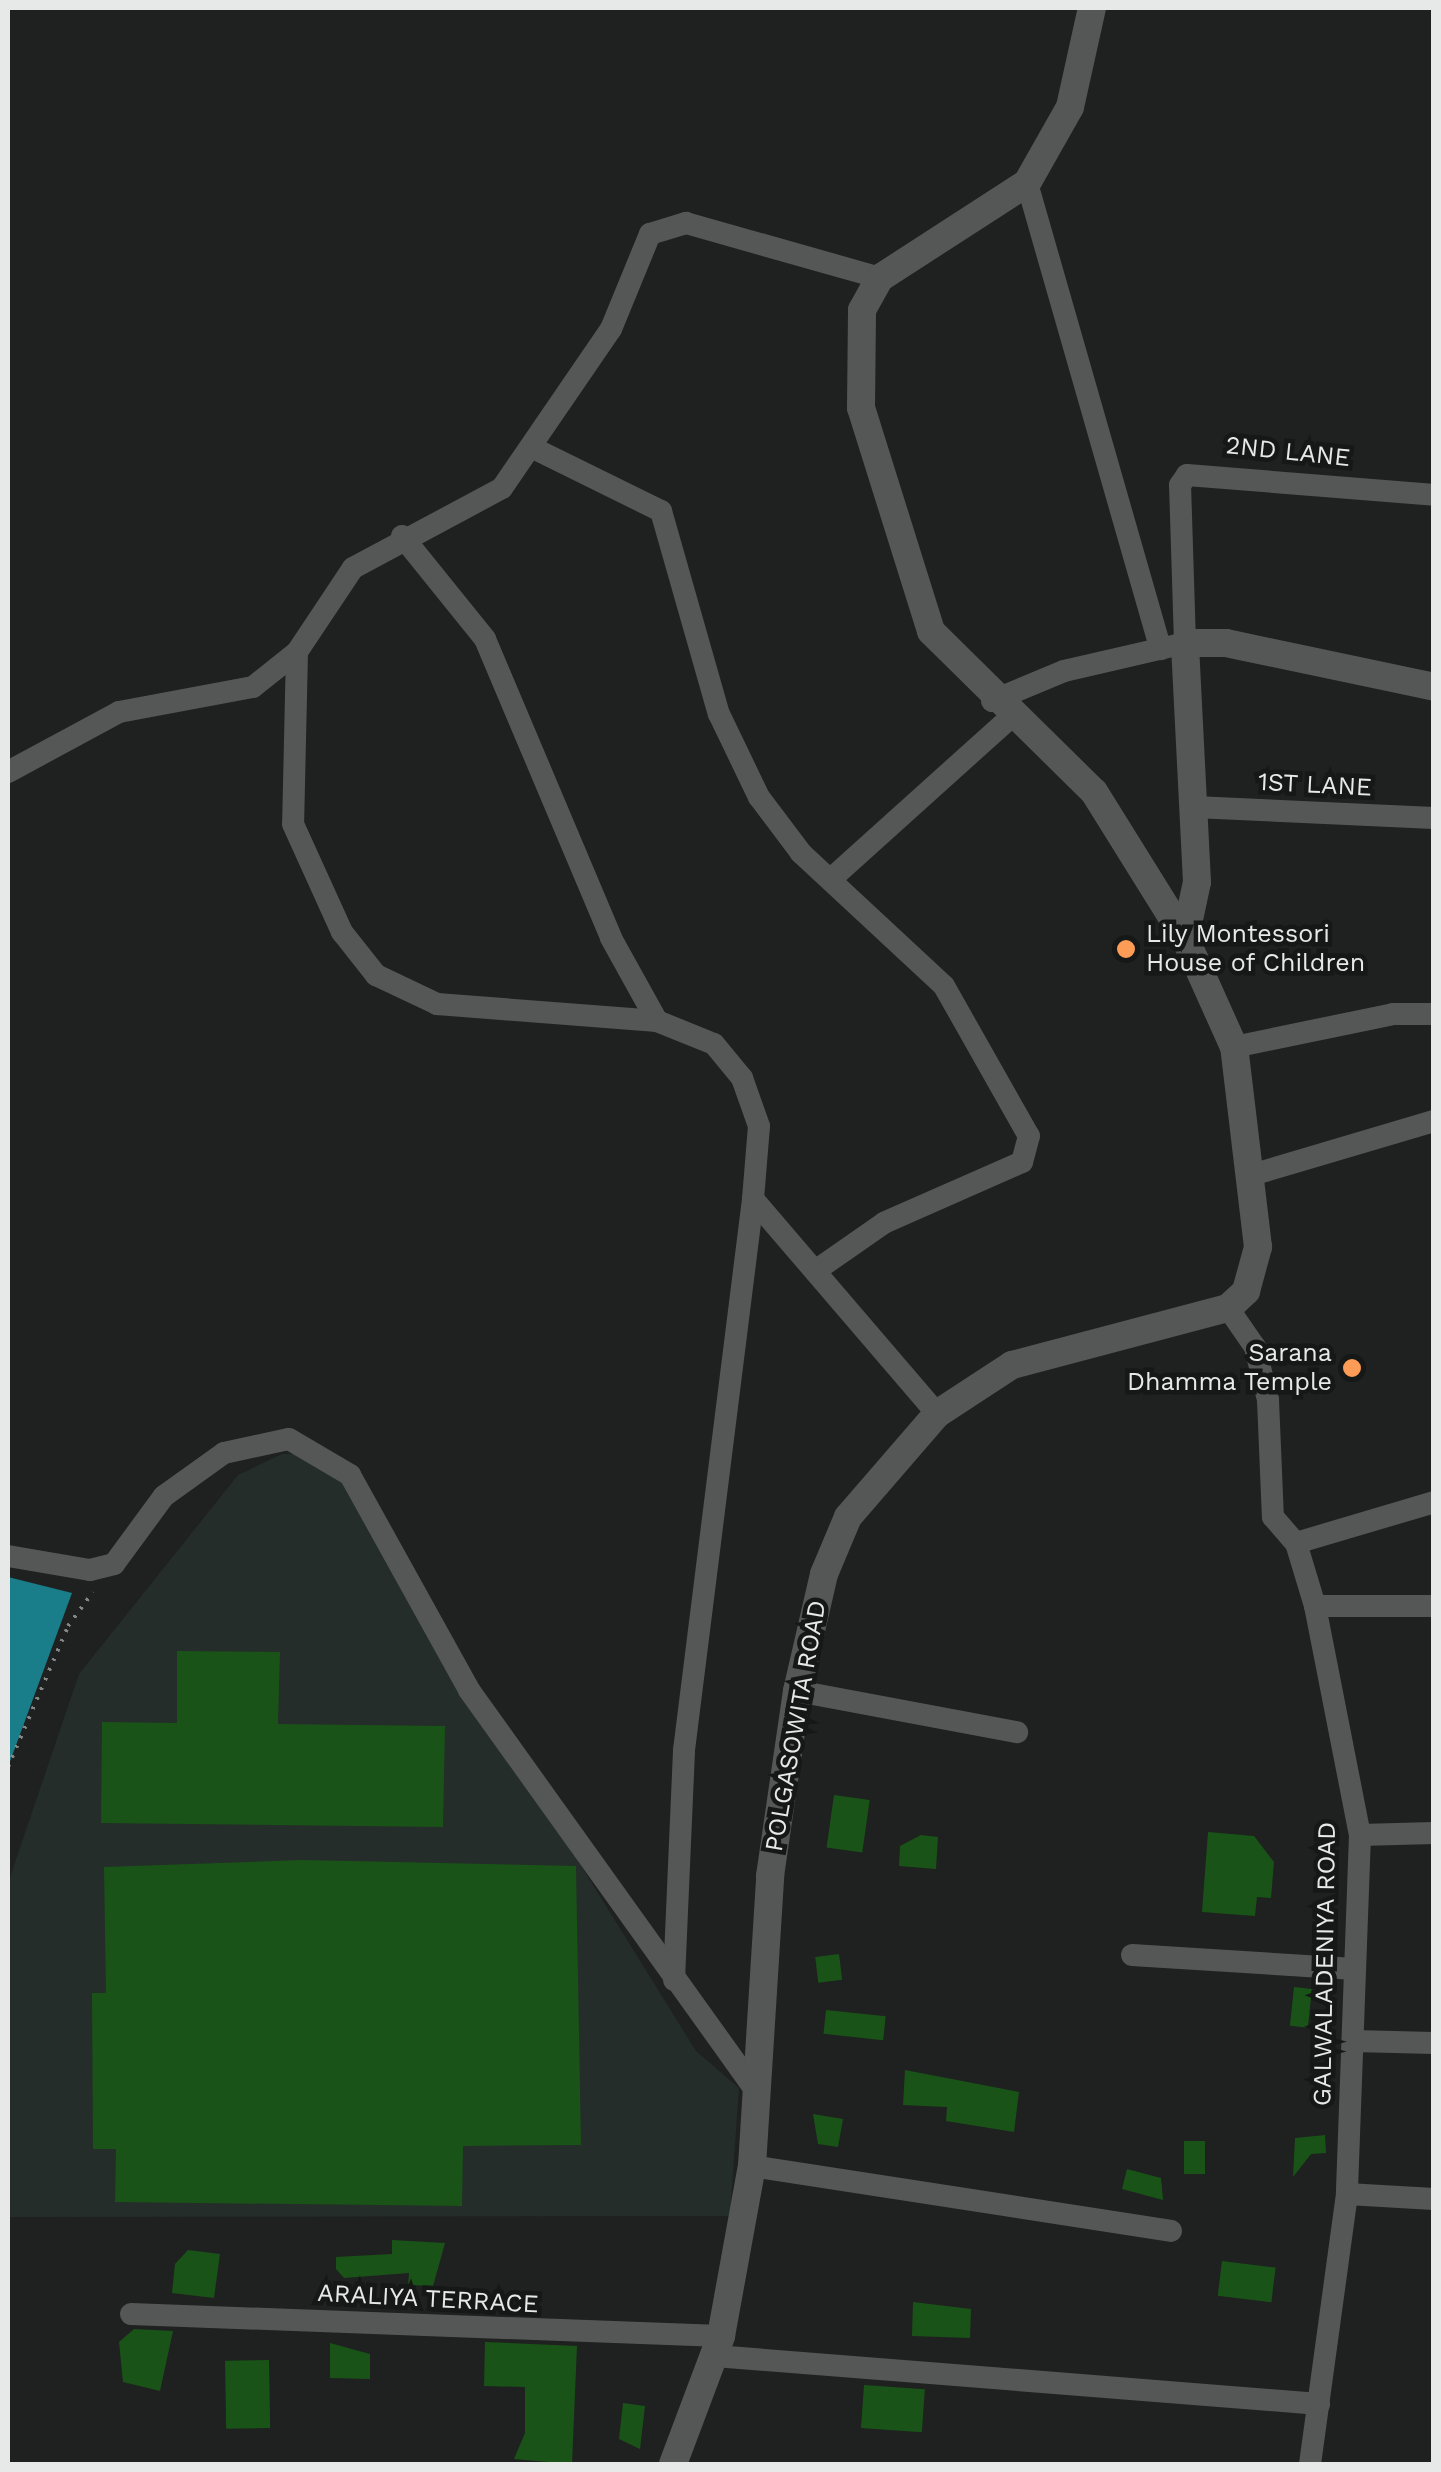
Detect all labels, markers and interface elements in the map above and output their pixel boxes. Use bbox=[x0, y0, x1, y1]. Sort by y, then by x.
street label: 2ND LANE bbox=[1224, 431, 1352, 473]
street label: 1ST LANE bbox=[1257, 767, 1373, 803]
place label: Lily Montessori House of Children bbox=[1146, 920, 1366, 979]
marker: Lily Montessori House of Children bbox=[1115, 938, 1137, 960]
place label: Sarana Dhamma Temple bbox=[1126, 1339, 1332, 1398]
marker: Sarana Dhamma Temple bbox=[1341, 1357, 1363, 1379]
street label: POLGASOWITA ROAD bbox=[759, 1597, 833, 1855]
street label: GALWALADENIYA ROAD bbox=[1308, 1821, 1342, 2107]
street label: ARALIYA TERRACE bbox=[316, 2278, 540, 2320]

